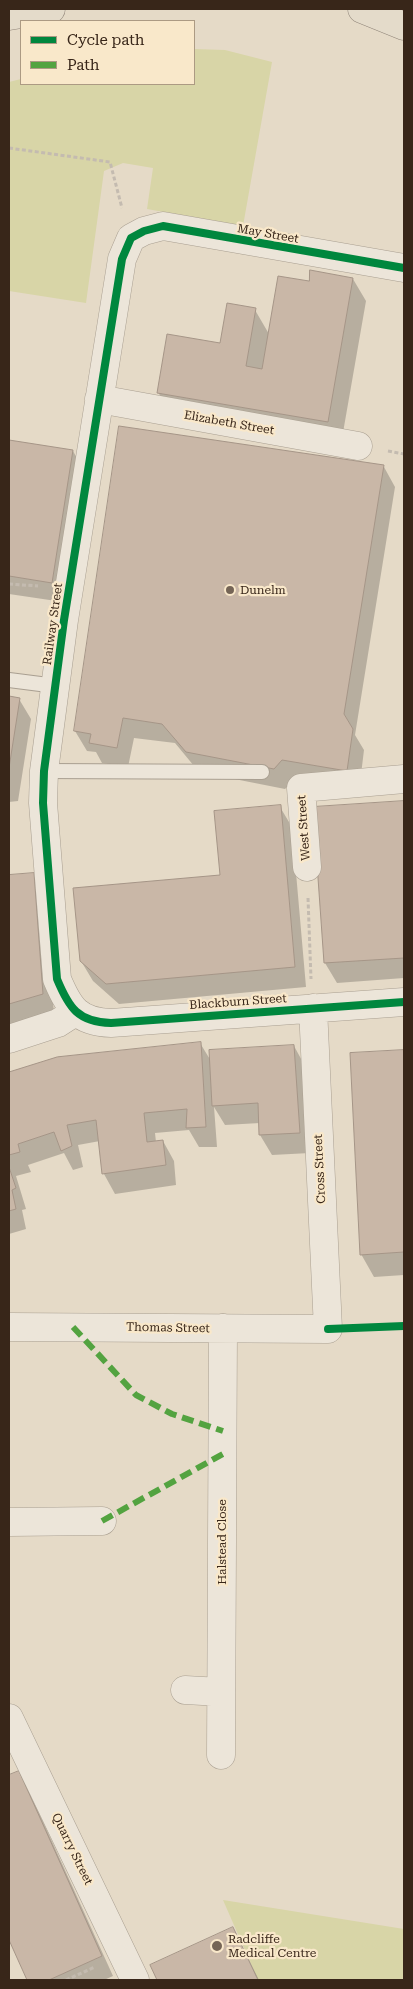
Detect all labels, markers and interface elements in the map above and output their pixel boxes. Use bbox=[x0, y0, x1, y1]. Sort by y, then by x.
legend bbox=[20, 20, 195, 85]
text: Cycle path bbox=[67, 31, 144, 49]
text: Path bbox=[67, 56, 100, 74]
street label: May Street bbox=[236, 222, 300, 246]
street label: Elizabeth Street bbox=[183, 408, 275, 438]
street label: Railway Street bbox=[40, 582, 66, 666]
place label: Dunelm bbox=[240, 583, 286, 597]
marker: Dunelm bbox=[224, 584, 236, 596]
street label: West Street bbox=[295, 795, 313, 861]
street label: Blackburn Street bbox=[189, 991, 287, 1013]
street label: Cross Street bbox=[311, 1134, 329, 1204]
street label: Thomas Street bbox=[126, 1320, 210, 1336]
street label: Halstead Close bbox=[215, 1499, 229, 1585]
street label: Quarry Street bbox=[48, 1811, 96, 1887]
place label: Radcliffe Medical Centre bbox=[228, 1932, 316, 1960]
marker: Radcliffe Medical Centre bbox=[210, 1939, 224, 1953]

